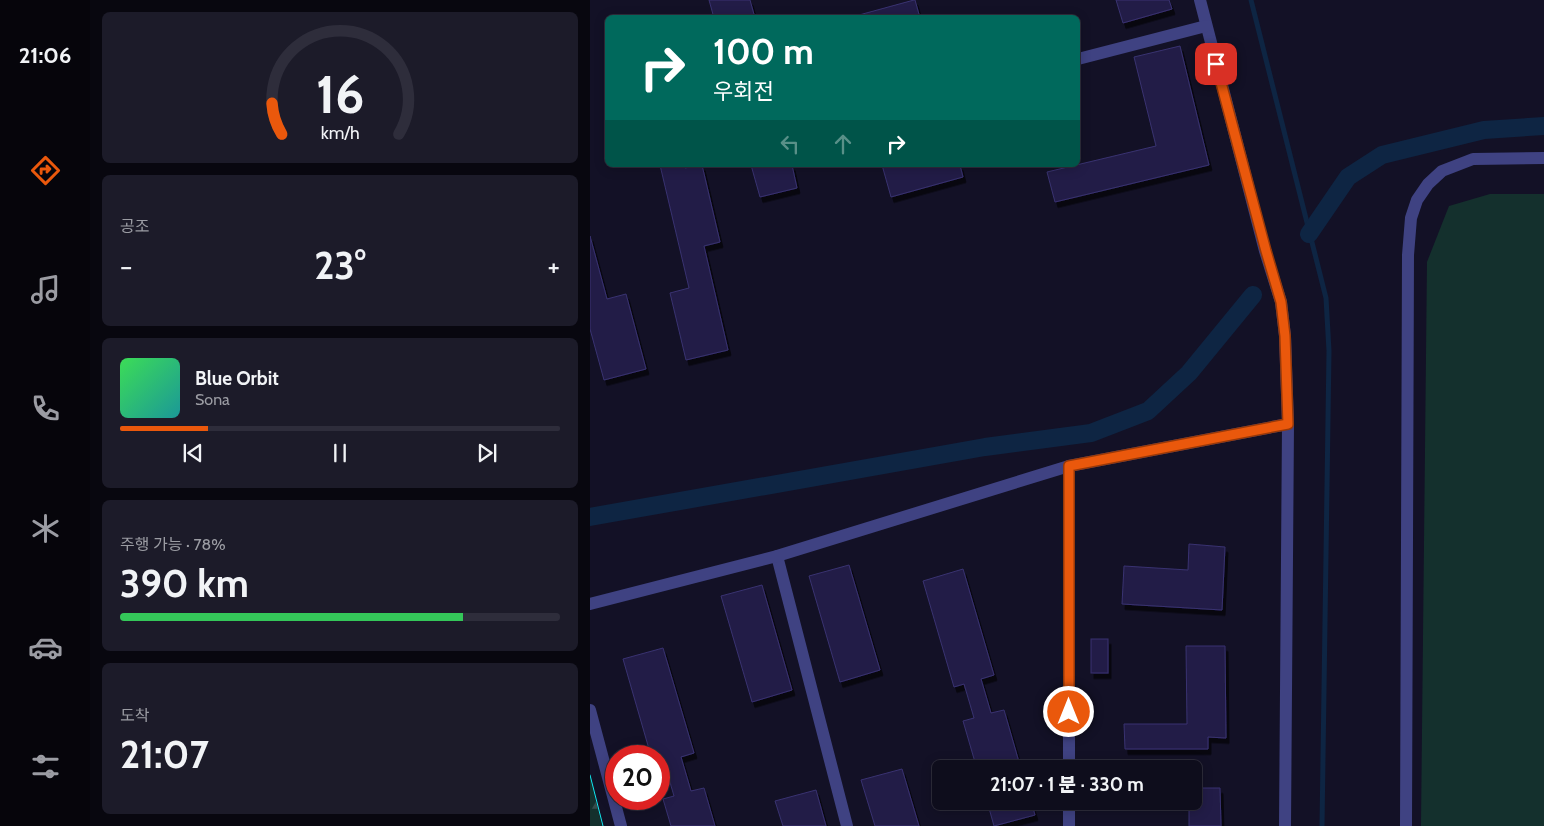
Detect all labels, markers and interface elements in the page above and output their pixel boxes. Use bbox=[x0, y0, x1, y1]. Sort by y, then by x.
text: 100 m bbox=[713, 30, 814, 73]
icon: right bbox=[630, 35, 695, 100]
text: 21:06 bbox=[19, 42, 71, 69]
pin bbox=[1195, 43, 1237, 85]
icon: arrive bbox=[1202, 50, 1230, 78]
text: 16 bbox=[316, 63, 364, 126]
text: 우회전 bbox=[713, 78, 774, 105]
text: km/h bbox=[320, 122, 360, 143]
icon: left bbox=[776, 130, 804, 158]
icon: ahead bbox=[829, 130, 857, 158]
icon: right bbox=[882, 130, 910, 158]
icon: directions bbox=[28, 153, 63, 188]
text: 공조 bbox=[120, 217, 149, 236]
text: 23° bbox=[314, 242, 366, 289]
text: − bbox=[120, 249, 132, 283]
text: + bbox=[548, 249, 560, 283]
icon: music bbox=[28, 272, 63, 307]
text: Blue Orbit bbox=[195, 367, 279, 390]
text: Sona bbox=[195, 390, 230, 409]
icon: phone bbox=[28, 391, 63, 426]
icon: previous bbox=[179, 439, 207, 467]
icon: pause bbox=[326, 439, 354, 467]
icon: next bbox=[473, 439, 501, 467]
icon: climate bbox=[28, 511, 63, 546]
text: 주행 가능 · 78% bbox=[120, 535, 226, 554]
text: 390 km bbox=[120, 560, 249, 607]
icon: car bbox=[28, 630, 63, 665]
position arrow bbox=[1042, 685, 1094, 737]
text: 도착 bbox=[120, 706, 149, 725]
text: 21:07 bbox=[120, 731, 209, 778]
speed limit sign: 20 bbox=[605, 745, 670, 810]
icon: filters bbox=[28, 749, 63, 784]
text: 21:07 · 1 분 · 330 m bbox=[990, 773, 1144, 796]

